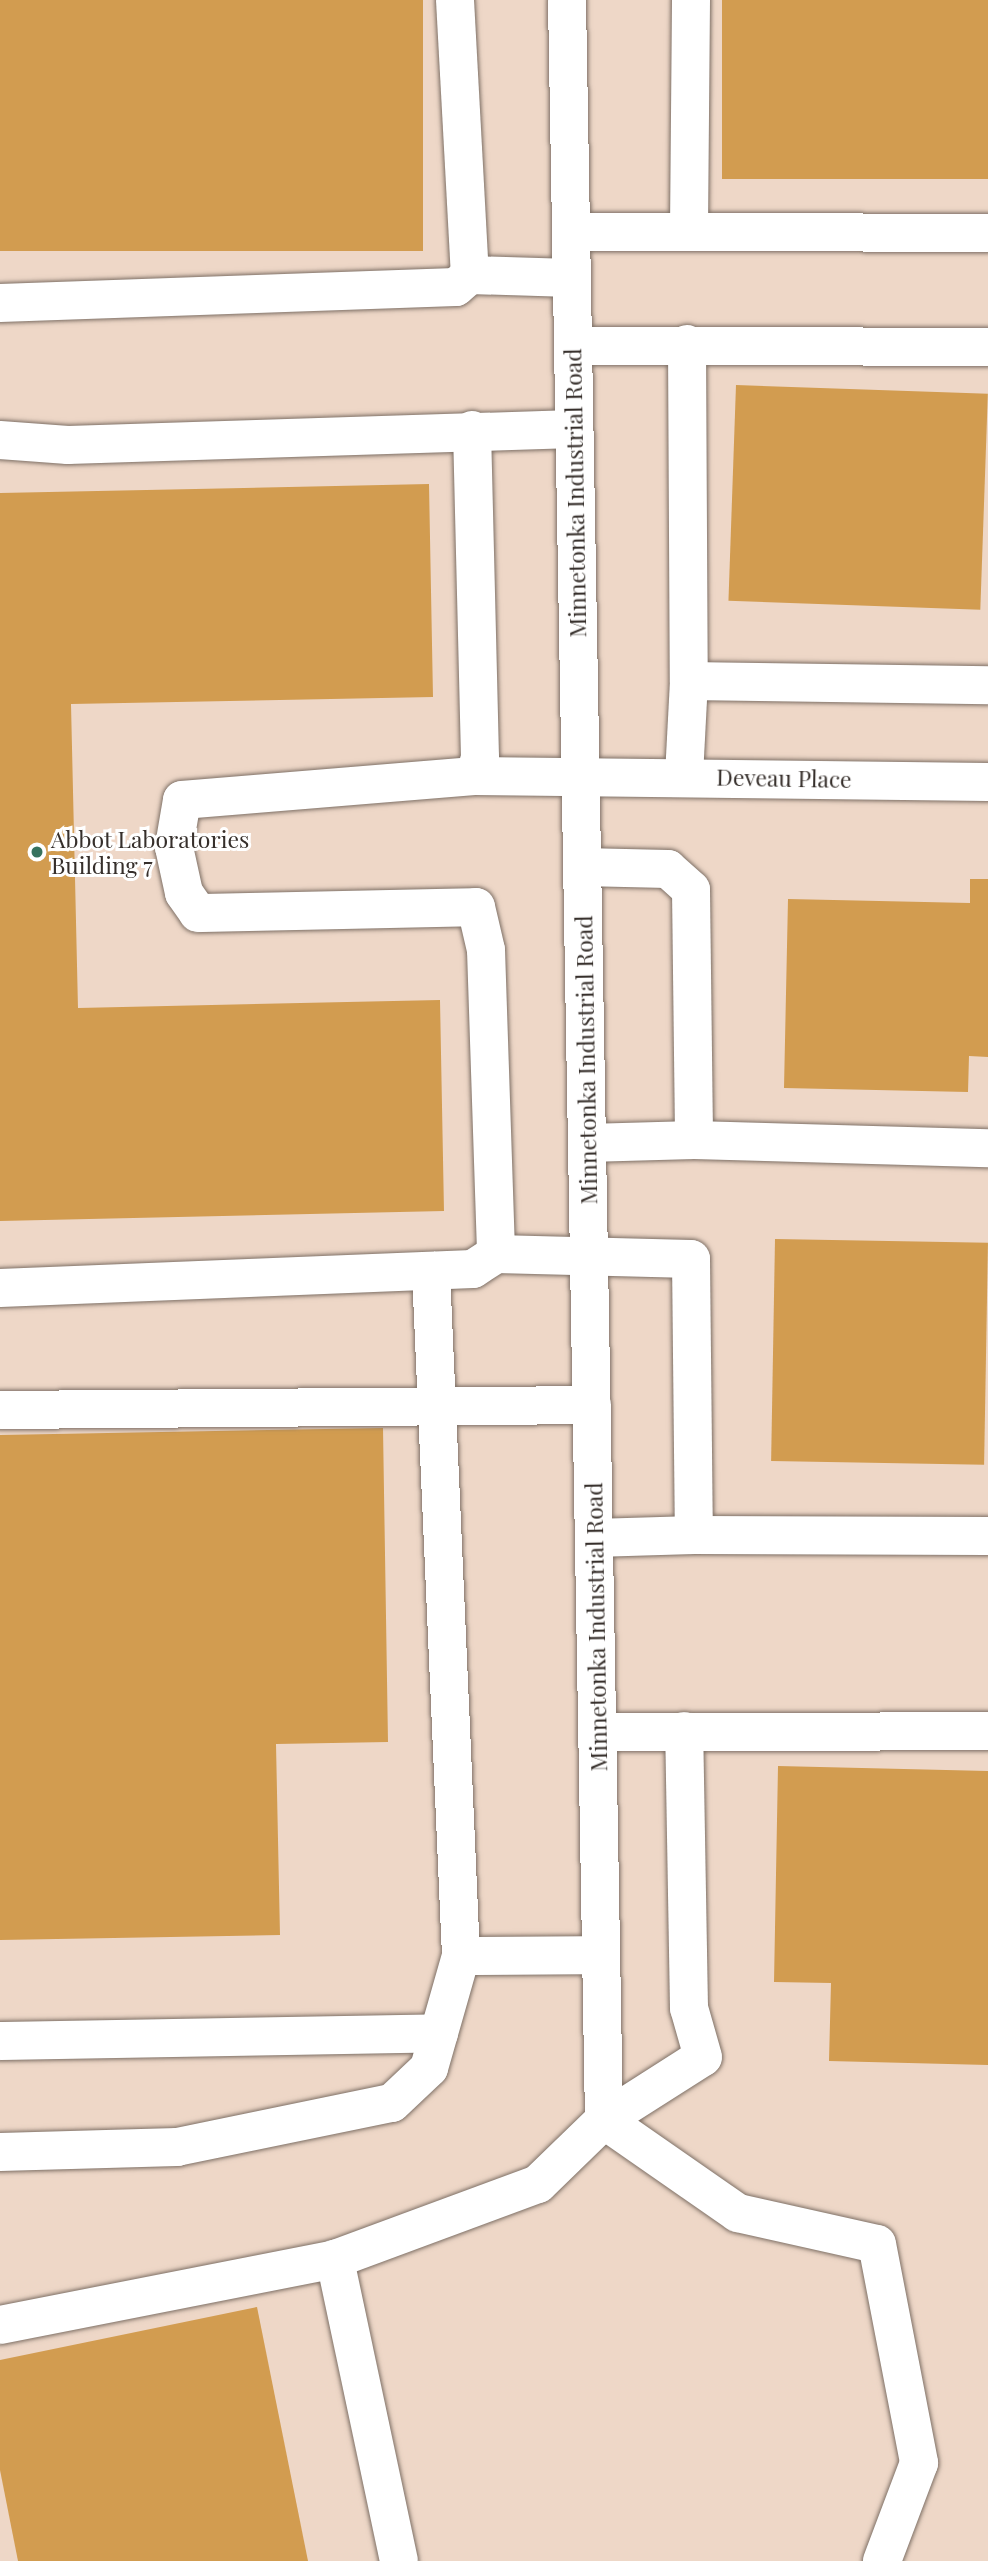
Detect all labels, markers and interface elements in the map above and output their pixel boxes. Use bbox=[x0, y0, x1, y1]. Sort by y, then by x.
street label: Minnetonka Industrial Road bbox=[559, 348, 591, 638]
street label: Deveau Place bbox=[716, 763, 852, 793]
place label: Abbot Laboratories Building 7 bbox=[51, 825, 250, 879]
marker: Abbot Laboratories Building 7 bbox=[29, 844, 45, 860]
street label: Minnetonka Industrial Road bbox=[570, 915, 602, 1205]
street label: Minnetonka Industrial Road bbox=[580, 1482, 612, 1772]

